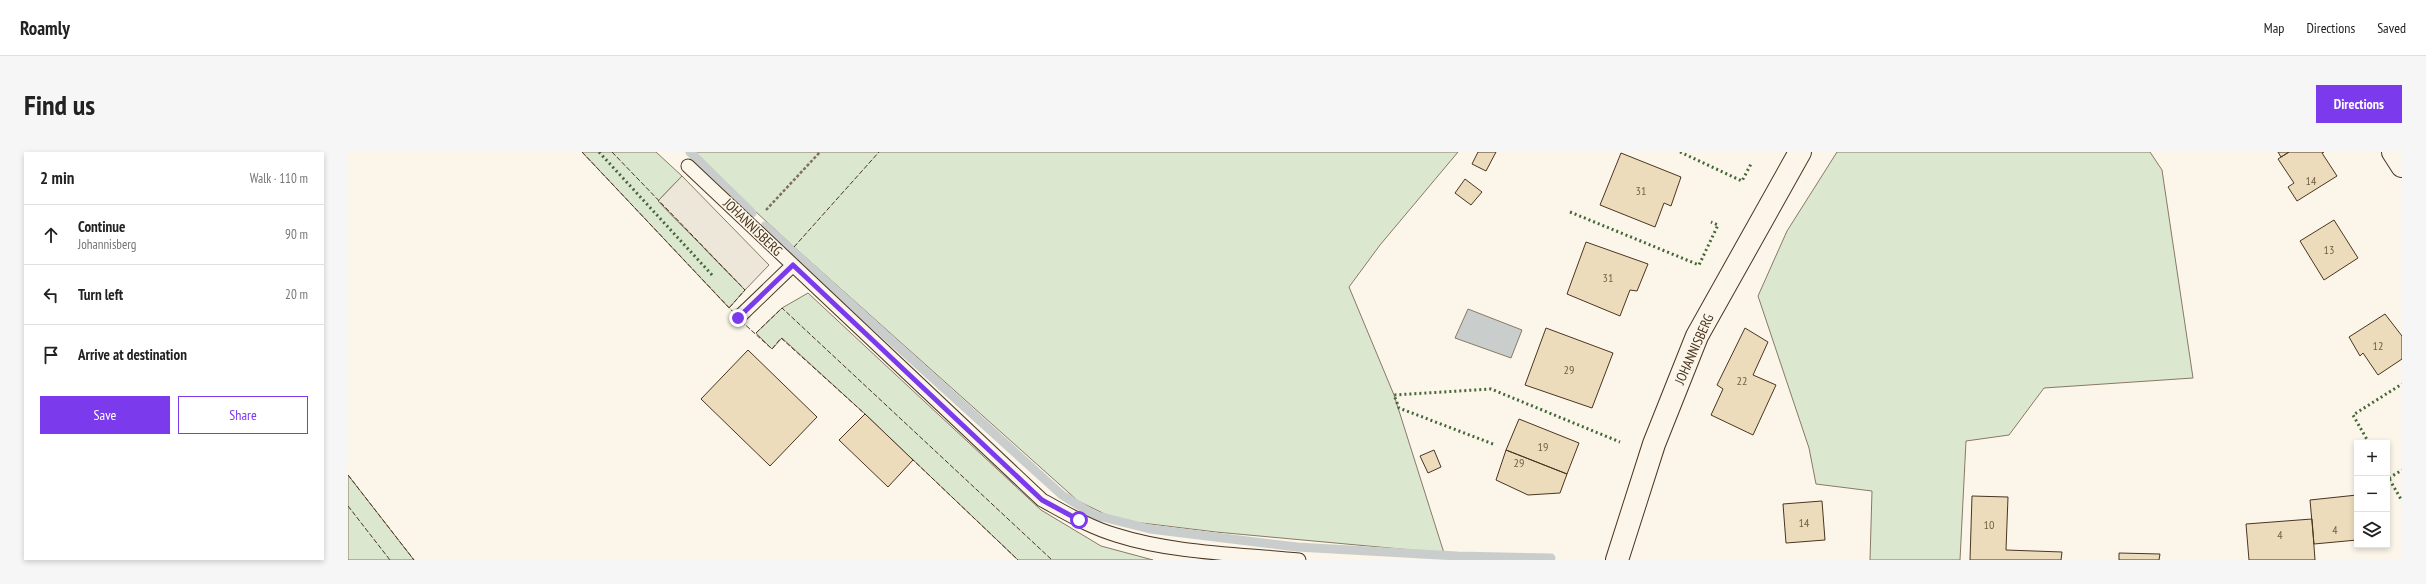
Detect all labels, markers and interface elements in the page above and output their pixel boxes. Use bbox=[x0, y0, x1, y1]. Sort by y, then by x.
text: Roamly bbox=[20, 16, 70, 40]
text: Map bbox=[2264, 19, 2284, 37]
text: Directions bbox=[2306, 19, 2355, 37]
text: Saved bbox=[2377, 19, 2406, 37]
button: Directions bbox=[2316, 85, 2402, 123]
text: Find us bbox=[24, 86, 95, 123]
text: 2 min bbox=[40, 167, 74, 189]
text: Walk · 110 m bbox=[250, 170, 308, 187]
house number: 14 bbox=[2306, 173, 2317, 188]
house number: 31 bbox=[1636, 183, 1646, 198]
street label: JOHANNISBERG bbox=[719, 194, 786, 260]
text: Continue bbox=[78, 217, 125, 236]
icon: ahead bbox=[40, 224, 62, 246]
text: 90 m bbox=[285, 226, 308, 243]
text: Johannisberg bbox=[78, 236, 137, 253]
house number: 13 bbox=[2324, 242, 2334, 257]
house number: 31 bbox=[1603, 270, 1613, 285]
icon: left bbox=[40, 284, 62, 306]
text: Turn left bbox=[78, 285, 123, 304]
text: 20 m bbox=[285, 286, 308, 303]
route end bbox=[729, 309, 747, 327]
street label: JOHANNISBERG bbox=[1670, 311, 1718, 388]
house number: 12 bbox=[2373, 338, 2383, 353]
icon: arrive bbox=[40, 344, 62, 366]
text: Arrive at destination bbox=[78, 345, 187, 364]
house number: 29 bbox=[1564, 362, 1574, 377]
house number: 22 bbox=[1737, 373, 1747, 388]
button: Save bbox=[40, 396, 170, 434]
button: Share bbox=[178, 396, 308, 434]
house number: 19 bbox=[1538, 439, 1548, 454]
map controls bbox=[2354, 440, 2390, 548]
button: + bbox=[2354, 440, 2390, 476]
house number: 29 bbox=[1514, 455, 1524, 470]
button: − bbox=[2354, 476, 2390, 512]
route start bbox=[1070, 511, 1088, 529]
button: layers bbox=[2354, 512, 2390, 548]
house number: 14 bbox=[1799, 515, 1810, 530]
house number: 10 bbox=[1984, 517, 1994, 532]
house number: 4 bbox=[2332, 522, 2338, 537]
house number: 4 bbox=[2277, 527, 2283, 542]

